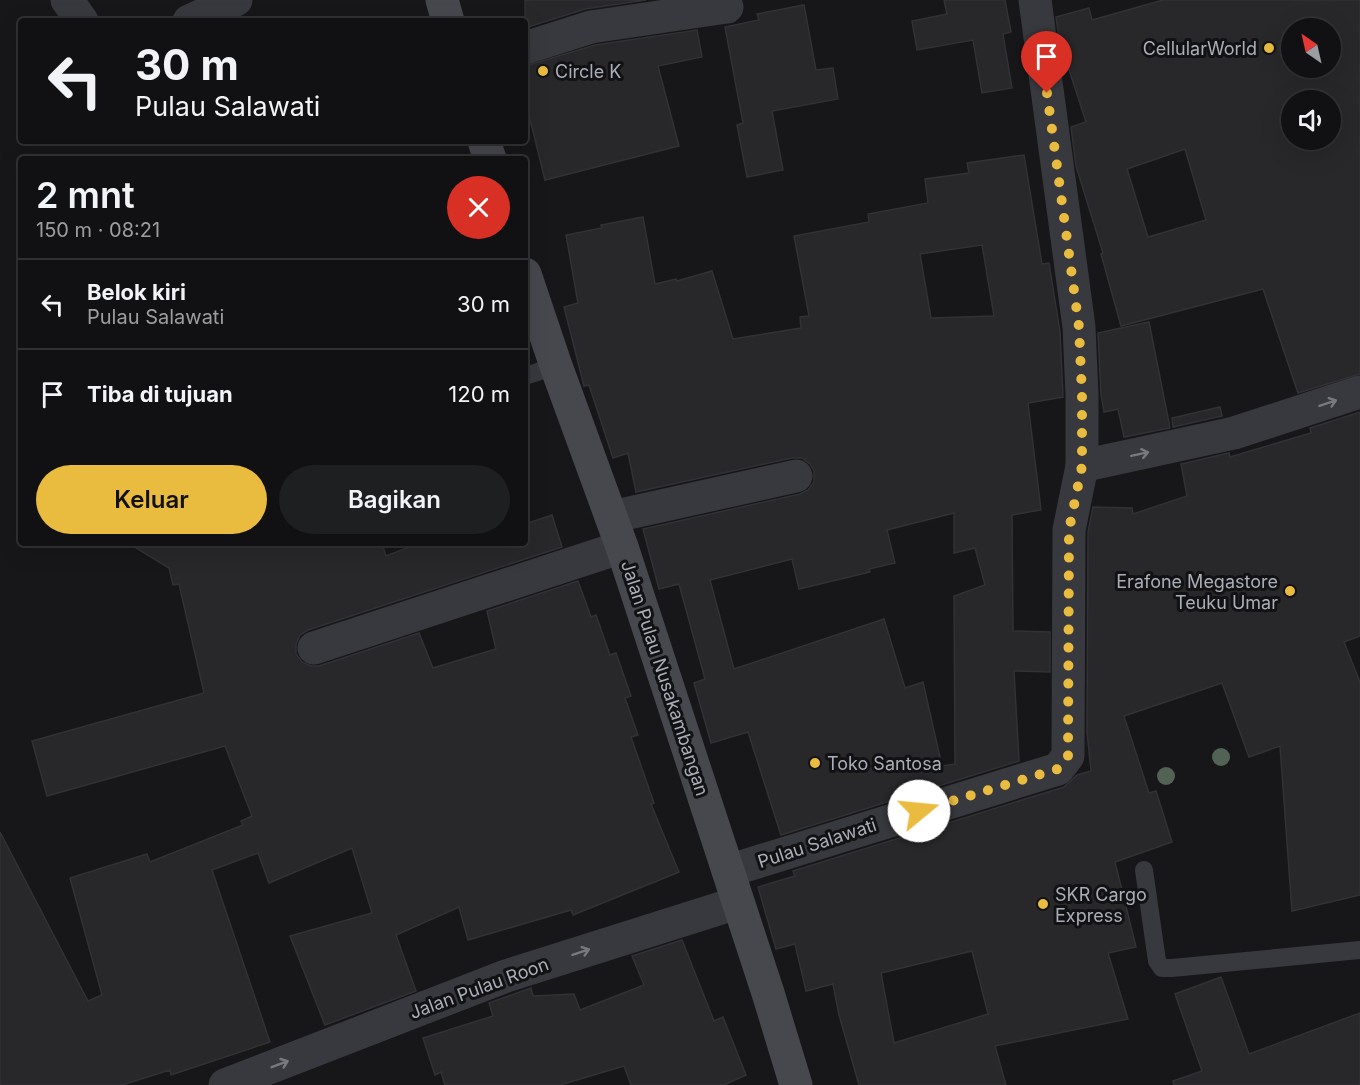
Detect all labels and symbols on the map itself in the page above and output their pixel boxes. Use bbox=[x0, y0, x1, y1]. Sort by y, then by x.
north arrow bbox=[1281, 18, 1341, 78]
pin bbox=[1021, 31, 1072, 93]
place label: CellularWorld bbox=[1143, 38, 1257, 59]
marker: CellularWorld bbox=[1262, 41, 1276, 55]
place label: Circle K bbox=[555, 61, 621, 82]
marker: Circle K bbox=[536, 64, 550, 78]
one-way arrow bbox=[1318, 396, 1336, 407]
one-way arrow bbox=[1130, 447, 1149, 459]
street label: Jalan Pulau Nusakambangan bbox=[617, 558, 713, 798]
place label: Erafone Megastore Teuku Umar bbox=[1116, 571, 1278, 613]
marker: Erafone Megastore Teuku Umar bbox=[1283, 584, 1297, 598]
place label: Toko Santosa bbox=[827, 753, 942, 774]
marker: Toko Santosa bbox=[808, 756, 822, 770]
position arrow bbox=[887, 779, 951, 843]
street label: Pulau Salawati bbox=[755, 814, 879, 872]
place label: SKR Cargo Express bbox=[1055, 884, 1147, 926]
marker: SKR Cargo Express bbox=[1036, 897, 1050, 911]
one-way arrow bbox=[571, 946, 590, 957]
street label: Jalan Pulau Roon bbox=[407, 953, 551, 1023]
one-way arrow bbox=[270, 1057, 289, 1068]

